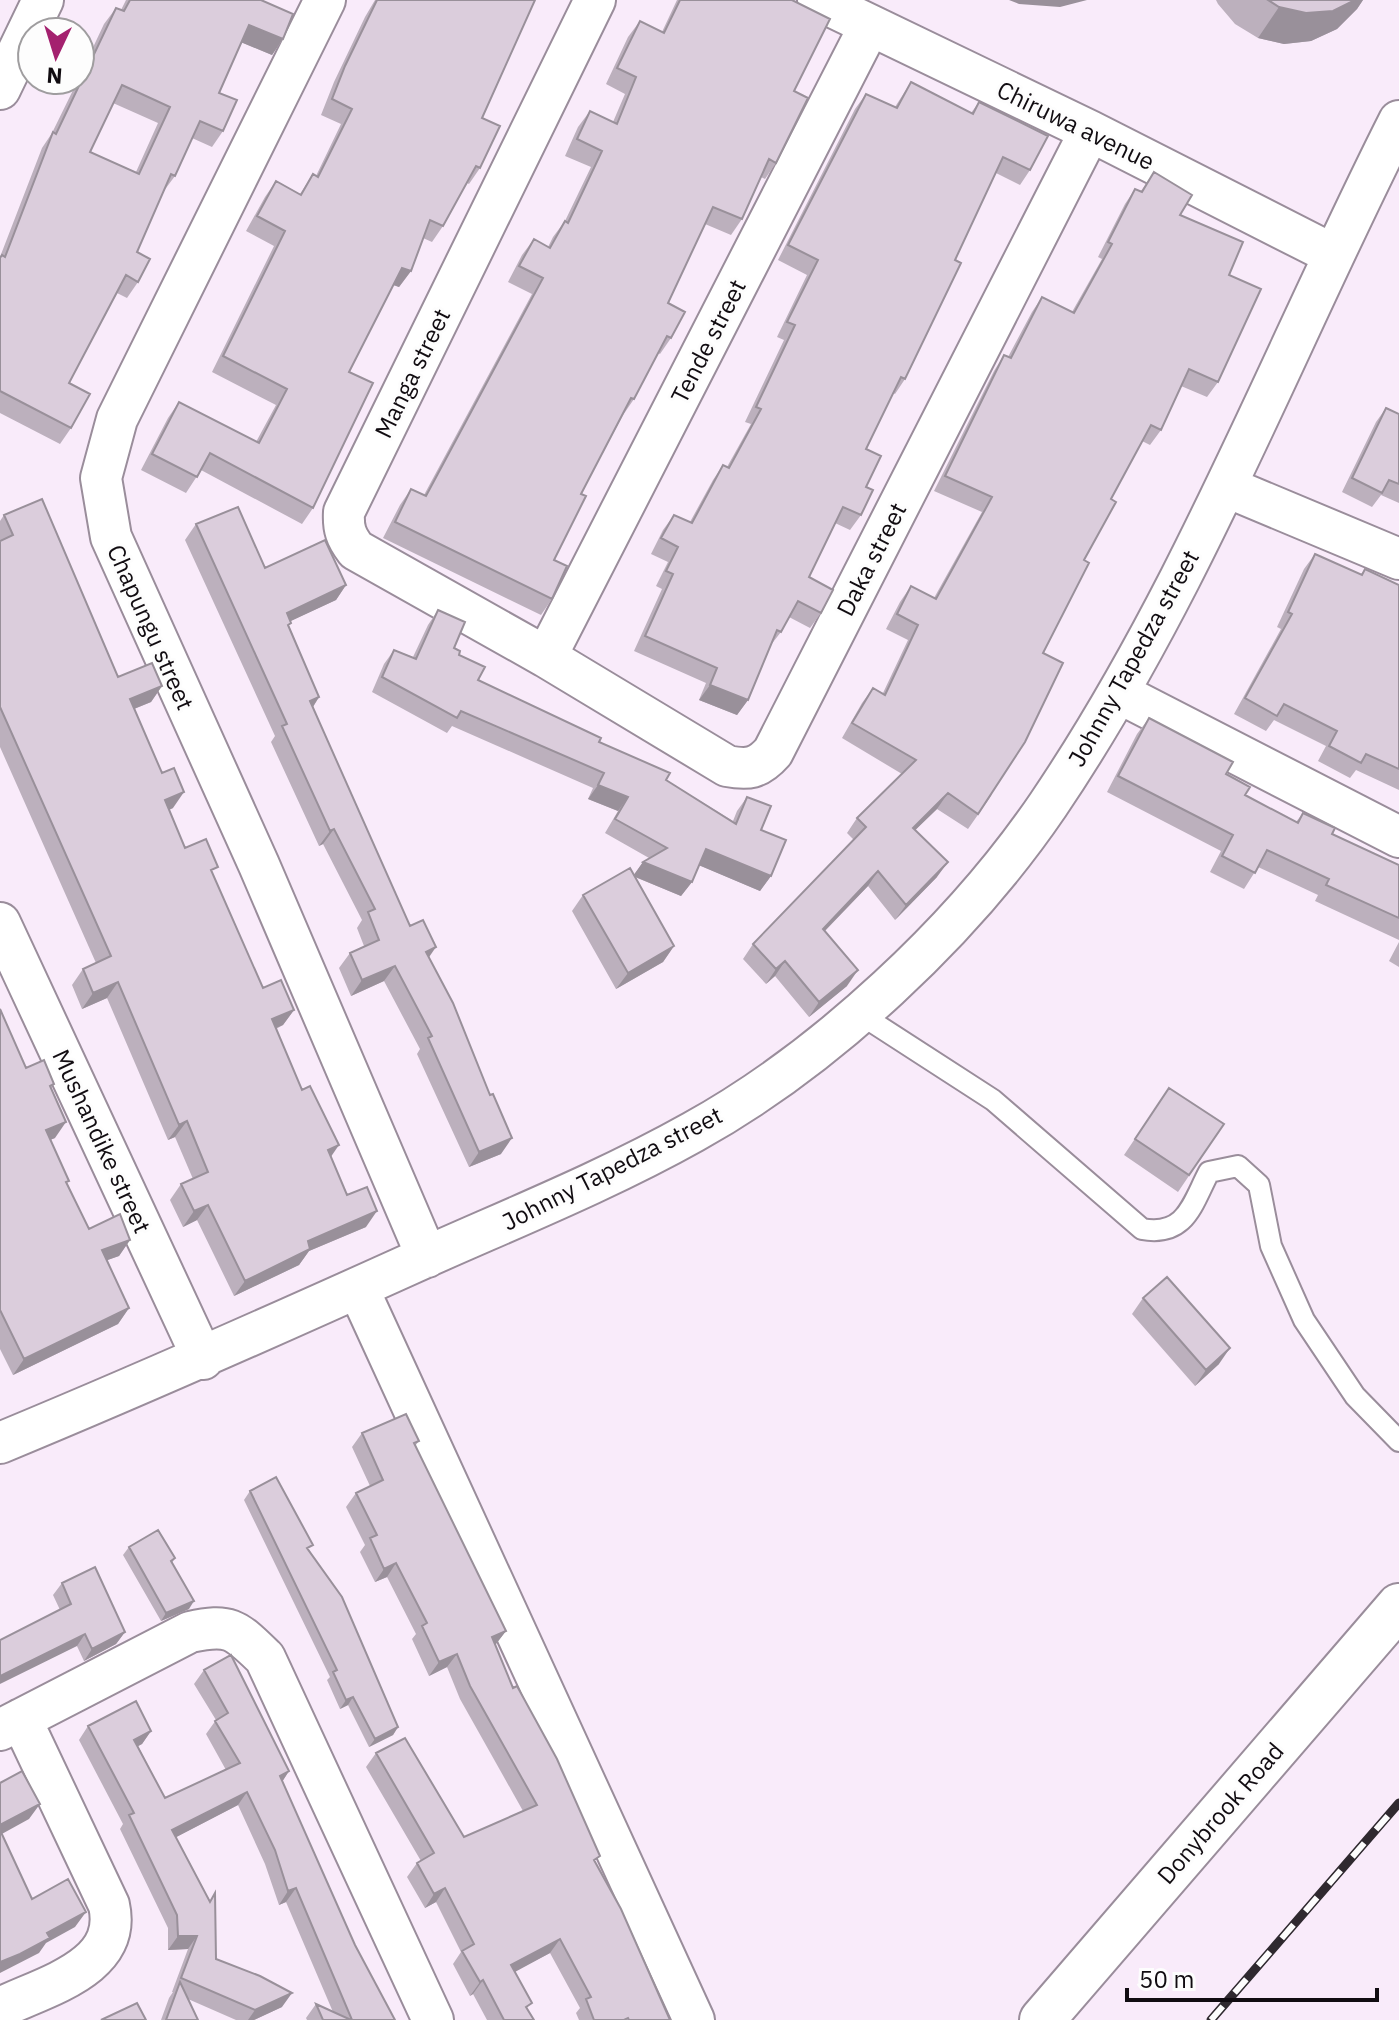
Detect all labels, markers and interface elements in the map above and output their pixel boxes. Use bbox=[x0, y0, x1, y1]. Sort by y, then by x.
north arrow bbox=[16, 16, 96, 96]
text: N bbox=[46, 61, 64, 91]
street label: Chiruwa avenue bbox=[992, 73, 1160, 177]
street label: Tende street bbox=[663, 274, 753, 408]
street label: Manga street bbox=[367, 303, 457, 443]
street label: Daka street bbox=[829, 497, 913, 621]
street label: Chapungu street bbox=[100, 539, 202, 715]
street label: Johnny Tapedza street bbox=[1060, 544, 1206, 772]
street label: Mushandike street bbox=[45, 1044, 159, 1238]
street label: Johnny Tapedza street bbox=[497, 1099, 727, 1237]
street label: Donybrook Road bbox=[1150, 1735, 1290, 1891]
scale bar bbox=[1127, 1952, 1377, 2002]
text: 50 m bbox=[1139, 1963, 1194, 1995]

